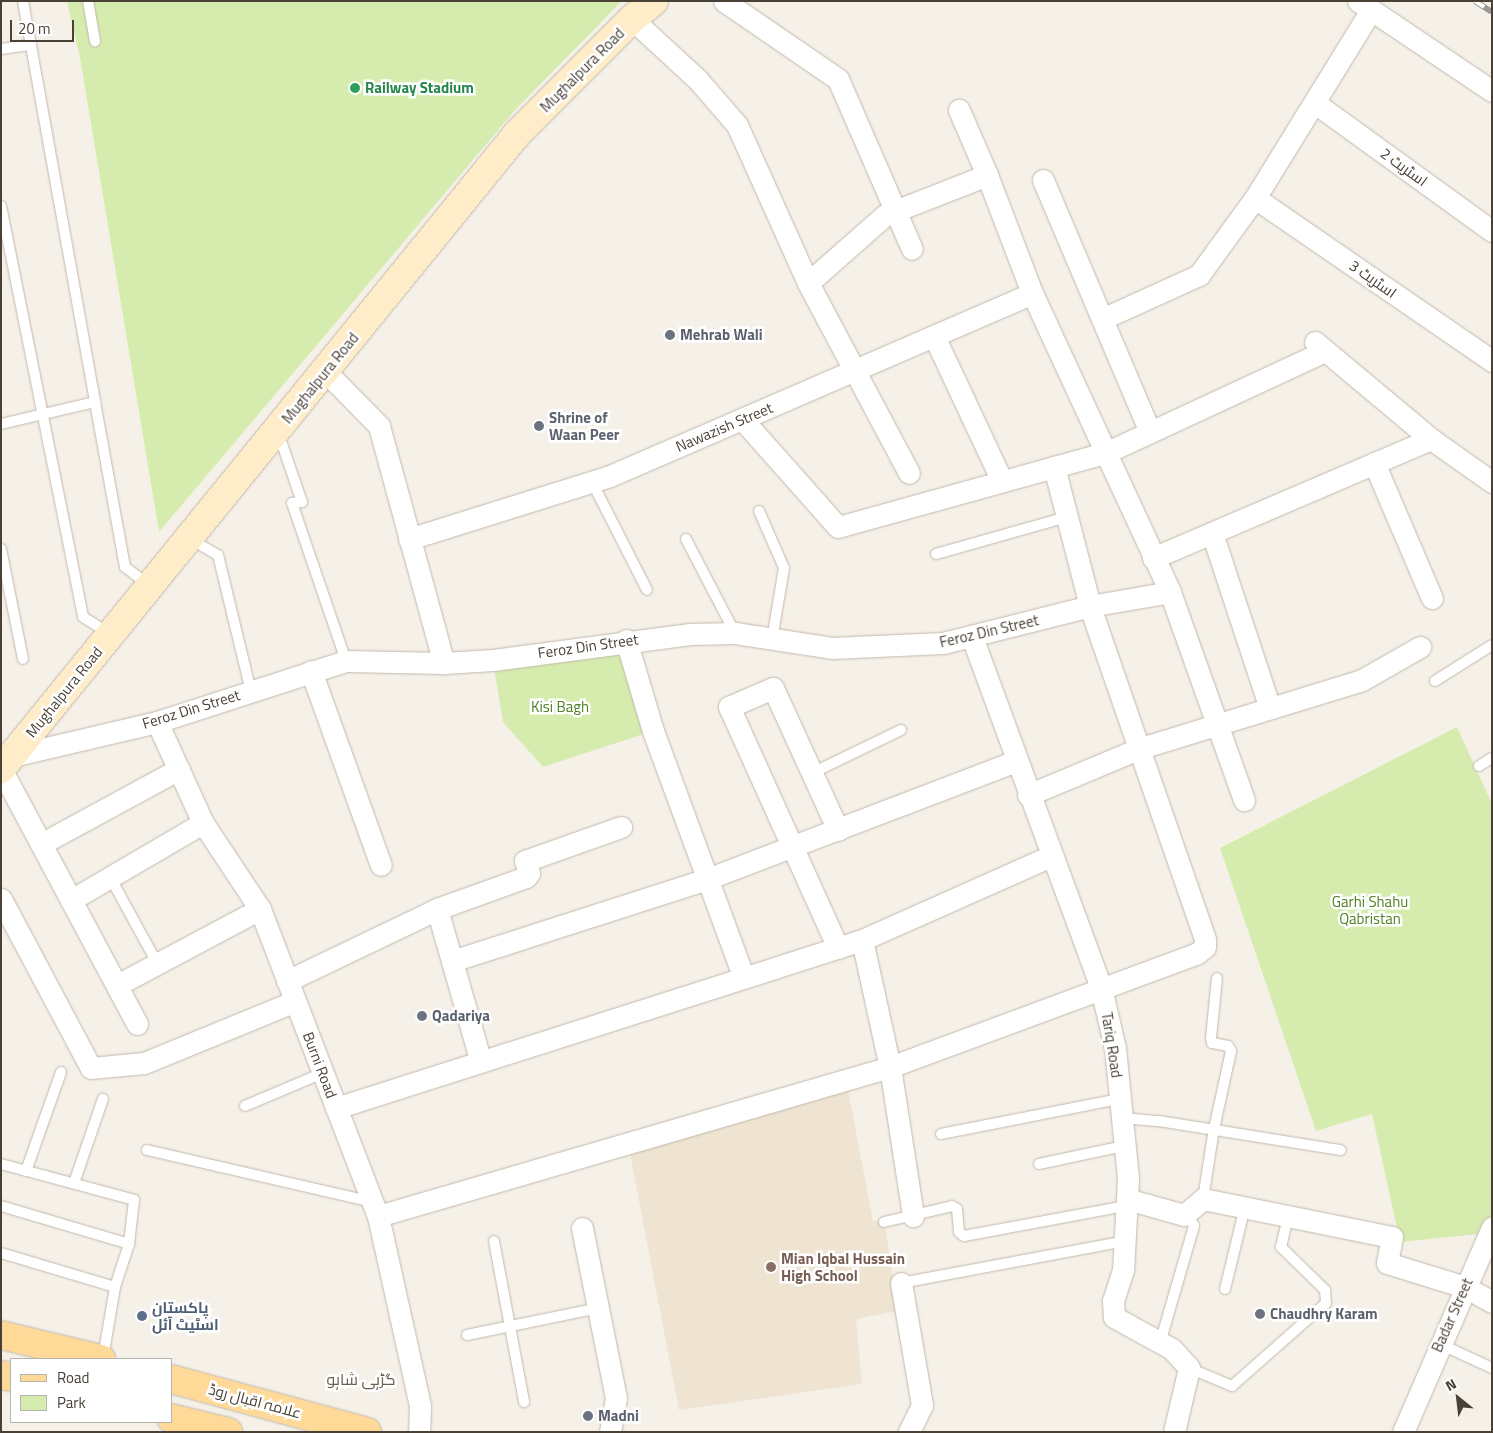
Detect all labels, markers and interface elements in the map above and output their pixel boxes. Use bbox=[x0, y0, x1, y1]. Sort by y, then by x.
scale bar bbox=[12, 10, 76, 42]
text: 20 m bbox=[18, 17, 51, 40]
street label: Mughalpura Road bbox=[536, 24, 628, 116]
place label: Railway Stadium bbox=[365, 79, 474, 97]
marker: Railway Stadium bbox=[349, 82, 361, 94]
street label: اسٹریٹ 2 bbox=[1377, 144, 1431, 190]
street label: اسٹریٹ 3 bbox=[1346, 256, 1400, 302]
place label: Mehrab Wali bbox=[680, 326, 763, 344]
street label: Mughalpura Road bbox=[278, 329, 362, 427]
marker: Mehrab Wali bbox=[664, 329, 676, 341]
street label: Nawazish Street bbox=[673, 398, 775, 456]
place label: Shrine of Waan Peer bbox=[549, 408, 619, 443]
marker: Shrine of Waan Peer bbox=[533, 420, 545, 432]
street label: Feroz Din Street bbox=[938, 611, 1040, 651]
street label: Feroz Din Street bbox=[537, 630, 639, 662]
street label: Mughalpura Road bbox=[22, 643, 106, 741]
street label: Feroz Din Street bbox=[140, 686, 242, 732]
park label: Kisi Bagh bbox=[531, 698, 589, 716]
park label: Garhi Shahu Qabristan bbox=[1332, 892, 1408, 927]
place label: Qadariya bbox=[432, 1007, 490, 1025]
marker: Qadariya bbox=[416, 1010, 428, 1022]
street label: Tariq Road bbox=[1098, 1011, 1126, 1079]
street label: Burni Road bbox=[299, 1029, 341, 1101]
place label: Mian Iqbal Hussain High School bbox=[781, 1249, 905, 1284]
marker: Mian Iqbal Hussain High School bbox=[765, 1261, 777, 1273]
street label: Badar Street bbox=[1428, 1275, 1476, 1355]
place label: پاکستان اسٹیٹ آئل bbox=[152, 1298, 219, 1333]
place label: Chaudhry Karam bbox=[1270, 1305, 1378, 1323]
marker: Chaudhry Karam bbox=[1254, 1308, 1266, 1320]
marker: پاکستان اسٹیٹ آئل bbox=[136, 1310, 148, 1322]
legend bbox=[10, 1358, 172, 1423]
text: Road bbox=[57, 1366, 89, 1389]
district label: گڑہی شاہو bbox=[326, 1369, 396, 1389]
north arrow bbox=[1433, 1373, 1483, 1423]
text: N bbox=[1441, 1373, 1460, 1396]
street label: علامہ اقبال روڈ bbox=[207, 1380, 303, 1422]
text: Park bbox=[57, 1391, 86, 1414]
place label: Madni bbox=[598, 1407, 639, 1425]
marker: Madni bbox=[582, 1410, 594, 1422]

